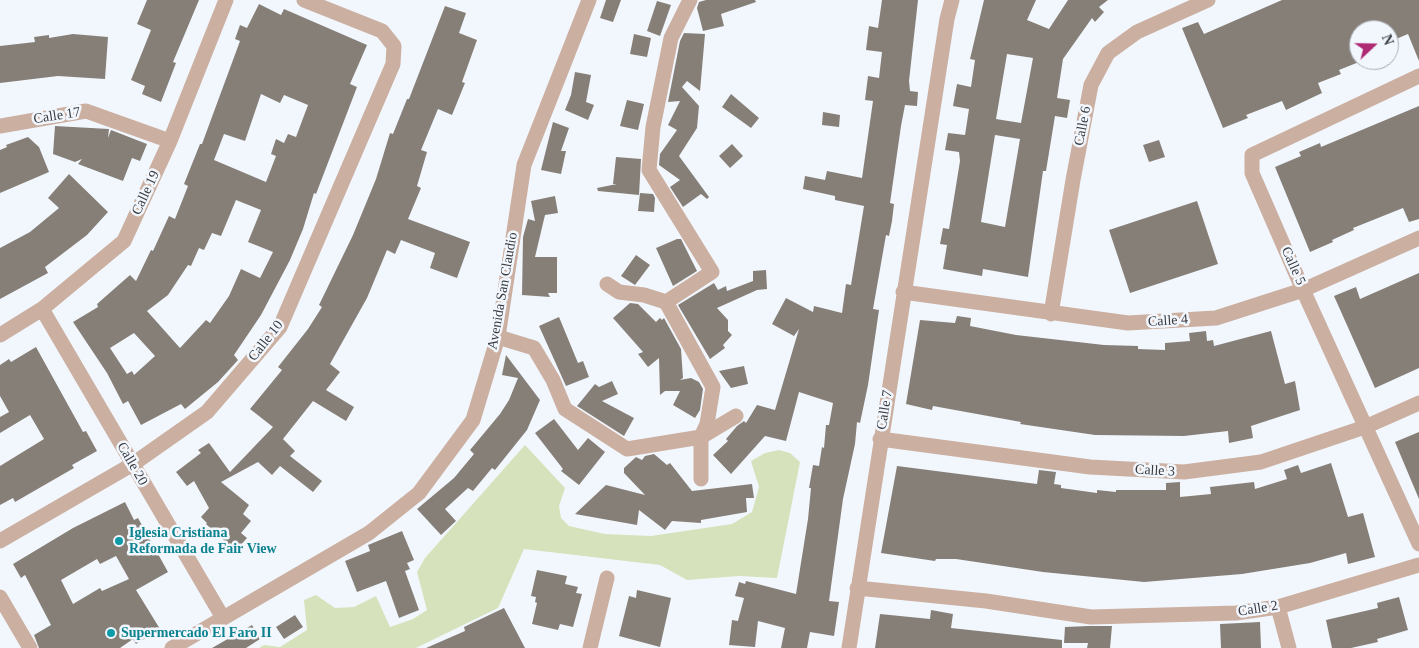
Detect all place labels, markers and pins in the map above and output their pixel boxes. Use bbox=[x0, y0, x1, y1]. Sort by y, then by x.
place label: Iglesia Cristiana Reformada de Fair View bbox=[129, 525, 277, 558]
marker: Iglesia Cristiana Reformada de Fair View bbox=[113, 535, 125, 547]
place label: Supermercado El Faro II bbox=[121, 625, 272, 641]
marker: Supermercado El Faro II bbox=[105, 627, 117, 639]

